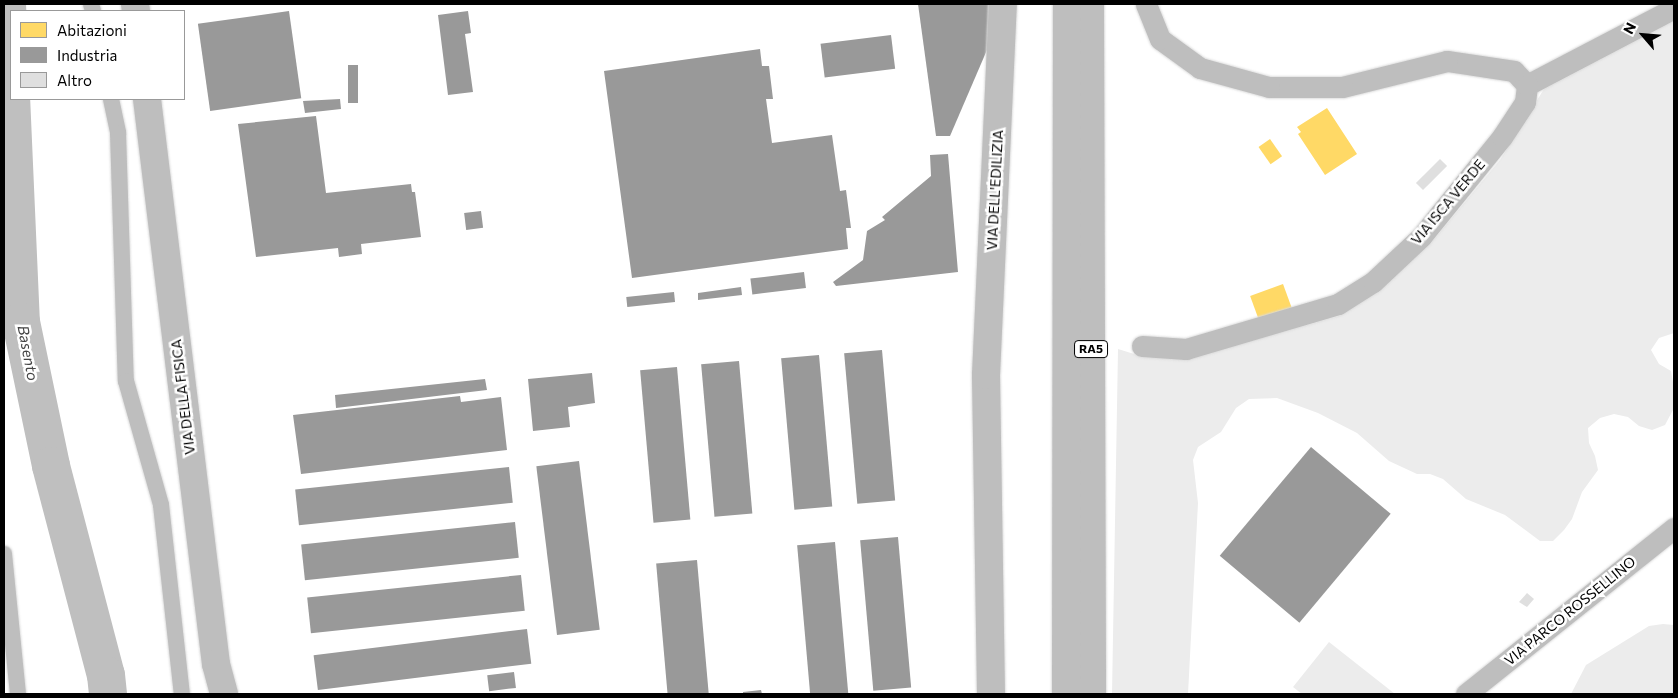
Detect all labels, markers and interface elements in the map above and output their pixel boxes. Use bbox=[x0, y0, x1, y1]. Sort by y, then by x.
legend bbox=[10, 10, 185, 100]
north arrow bbox=[1618, 10, 1668, 60]
text: N bbox=[1619, 19, 1639, 36]
text: Abitazioni bbox=[57, 21, 127, 39]
text: Industria bbox=[57, 46, 117, 64]
text: Altro bbox=[57, 71, 92, 89]
street label: VIA DELL'EDILIZIA bbox=[983, 129, 1007, 251]
street label: VIA ISCA VERDE bbox=[1408, 156, 1488, 248]
water label: Basento bbox=[14, 324, 42, 382]
street label: VIA DELLA FISICA bbox=[168, 338, 198, 456]
road number: RA5 bbox=[1074, 339, 1108, 358]
street label: VIA PARCO ROSSELLINO bbox=[1501, 553, 1639, 669]

